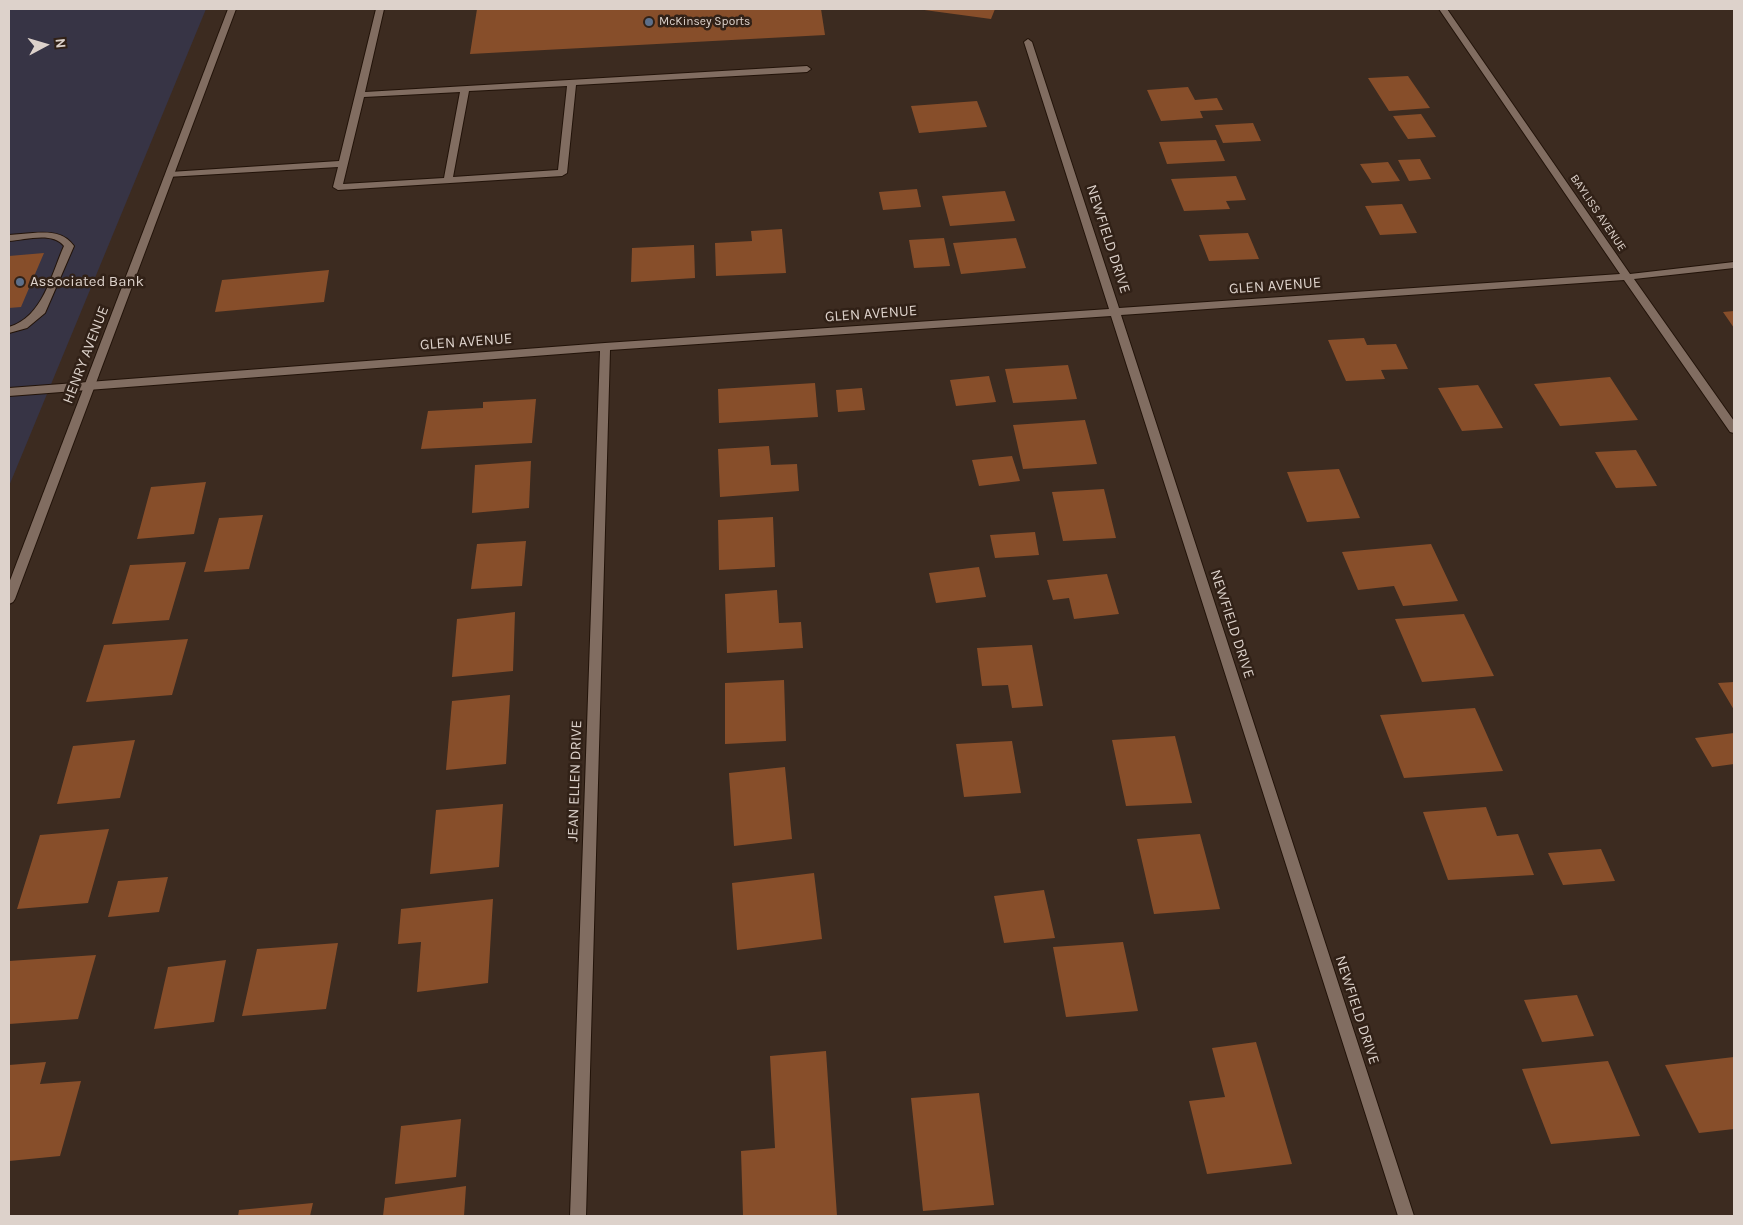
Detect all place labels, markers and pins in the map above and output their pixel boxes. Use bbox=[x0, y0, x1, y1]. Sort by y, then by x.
place label: McKinsey Sports bbox=[659, 15, 750, 29]
marker: McKinsey Sports bbox=[643, 16, 655, 28]
place label: Associated Bank bbox=[30, 273, 144, 291]
marker: Associated Bank bbox=[14, 276, 26, 288]

